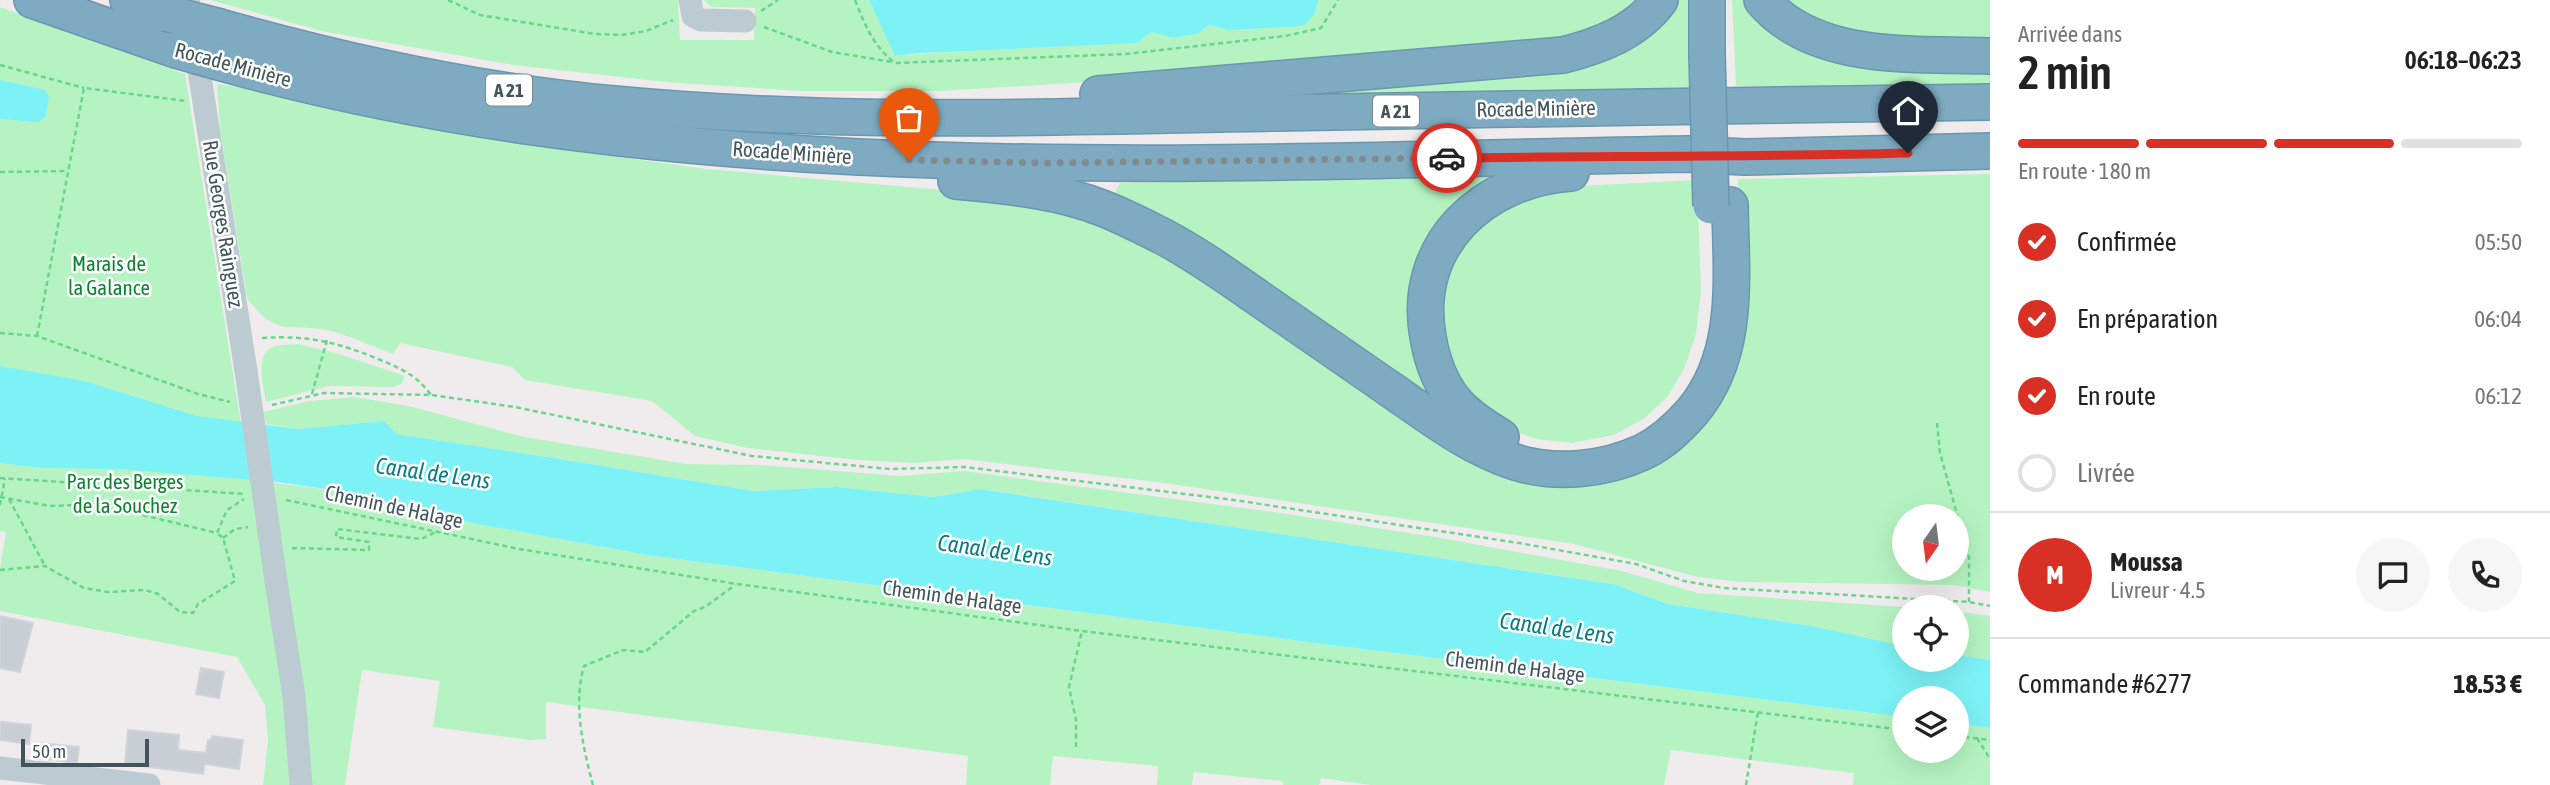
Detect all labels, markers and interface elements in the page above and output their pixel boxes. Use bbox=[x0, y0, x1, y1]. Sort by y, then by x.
text: Arrivée dans bbox=[2018, 21, 2122, 47]
street label: Rocade Minière bbox=[172, 37, 294, 91]
text: 06:18–06:23 bbox=[2405, 45, 2522, 75]
text: 2 min bbox=[2018, 46, 2112, 99]
road number: A 21 bbox=[486, 74, 532, 106]
pin bbox=[1878, 81, 1938, 153]
pin bbox=[879, 88, 939, 160]
icon: home bbox=[1889, 92, 1927, 130]
street label: Rocade Minière bbox=[1476, 95, 1596, 121]
road number: A 21 bbox=[1373, 96, 1419, 127]
icon: bag bbox=[890, 99, 928, 137]
courier bbox=[1412, 123, 1482, 193]
street label: Rocade Minière bbox=[732, 136, 852, 168]
street label: Rue Georges Rainguez bbox=[199, 138, 249, 310]
icon: car bbox=[1428, 139, 1466, 177]
text: En route · 180 m bbox=[2018, 158, 2151, 184]
icon: check bbox=[2018, 223, 2056, 261]
text: Confirmée bbox=[2077, 227, 2177, 257]
text: 05:50 bbox=[2475, 229, 2522, 255]
park label: Marais de la Galance bbox=[68, 251, 150, 299]
icon: check bbox=[2018, 300, 2056, 338]
text: En préparation bbox=[2077, 304, 2218, 334]
text: 06:04 bbox=[2474, 306, 2522, 332]
icon: check bbox=[2018, 377, 2056, 415]
text: En route bbox=[2077, 381, 2156, 411]
text: 06:12 bbox=[2475, 383, 2522, 409]
water label: Canal de Lens bbox=[374, 452, 492, 494]
text: Livrée bbox=[2077, 458, 2135, 488]
park label: Parc des Berges de la Souchez bbox=[67, 469, 183, 517]
street label: Chemin de Halage bbox=[323, 480, 465, 532]
north arrow bbox=[1892, 504, 1969, 581]
map controls bbox=[1892, 504, 1969, 763]
water label: Canal de Lens bbox=[936, 529, 1054, 571]
button: chat bbox=[2356, 538, 2430, 612]
button: phone bbox=[2448, 538, 2522, 612]
text: Moussa bbox=[2110, 547, 2183, 577]
text: M bbox=[2046, 560, 2064, 590]
street label: Chemin de Halage bbox=[881, 574, 1023, 618]
text: Livreur · 4.5 bbox=[2110, 577, 2206, 603]
button: locate bbox=[1892, 595, 1969, 672]
water label: Canal de Lens bbox=[1498, 607, 1616, 649]
street label: Chemin de Halage bbox=[1444, 646, 1586, 686]
text: Commande #6277 bbox=[2018, 669, 2192, 699]
text: 18.53 € bbox=[2453, 669, 2522, 699]
button: layers bbox=[1892, 686, 1969, 763]
scale bar bbox=[21, 736, 149, 768]
text: 50 m bbox=[32, 740, 66, 762]

